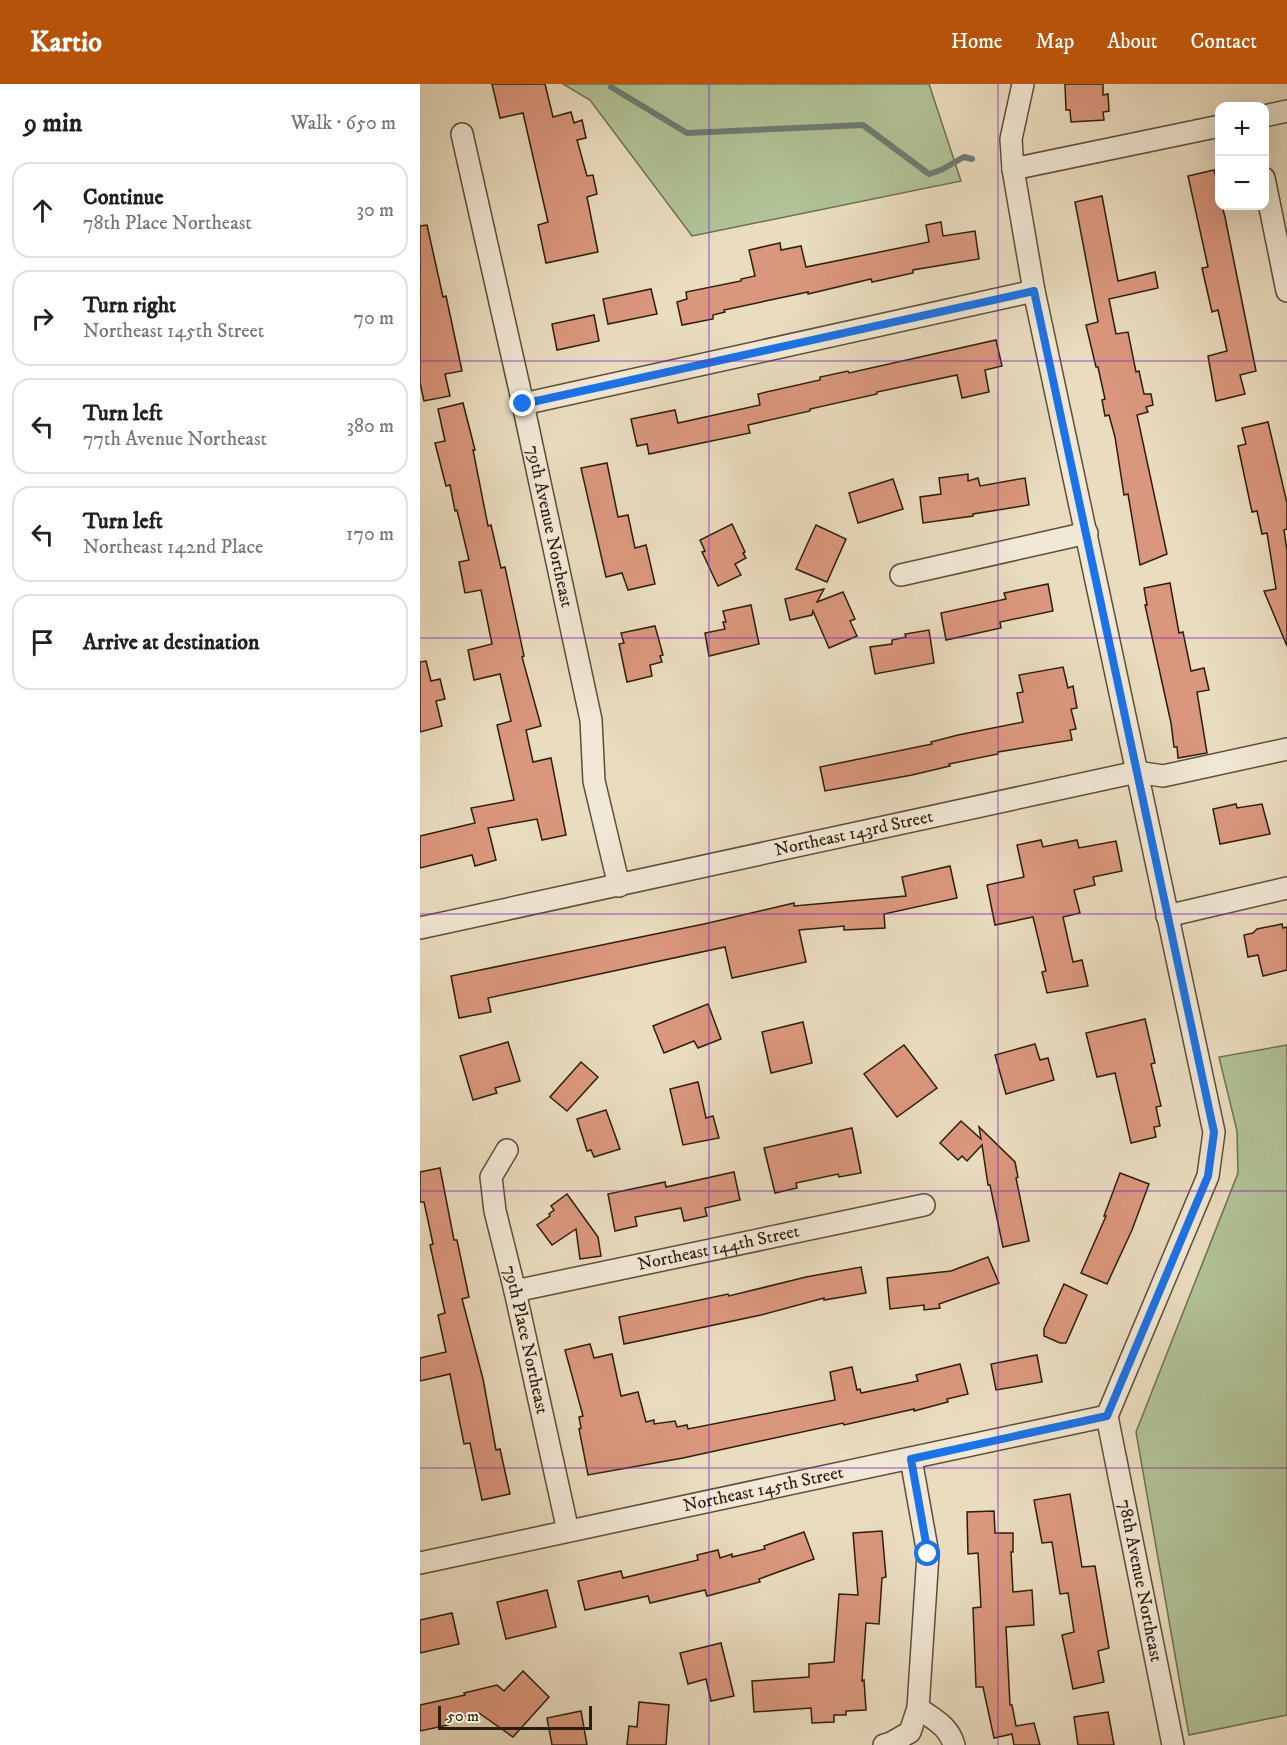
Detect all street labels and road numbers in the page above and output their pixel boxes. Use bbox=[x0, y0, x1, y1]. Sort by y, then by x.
street label: 79th Avenue Northeast bbox=[521, 443, 578, 610]
street label: Northeast 143rd Street bbox=[773, 806, 935, 862]
street label: Northeast 144th Street bbox=[636, 1220, 802, 1276]
street label: 79th Place Northeast bbox=[498, 1263, 553, 1417]
street label: Northeast 145th Street bbox=[681, 1462, 846, 1517]
street label: 78th Avenue Northeast bbox=[1113, 1498, 1167, 1664]

